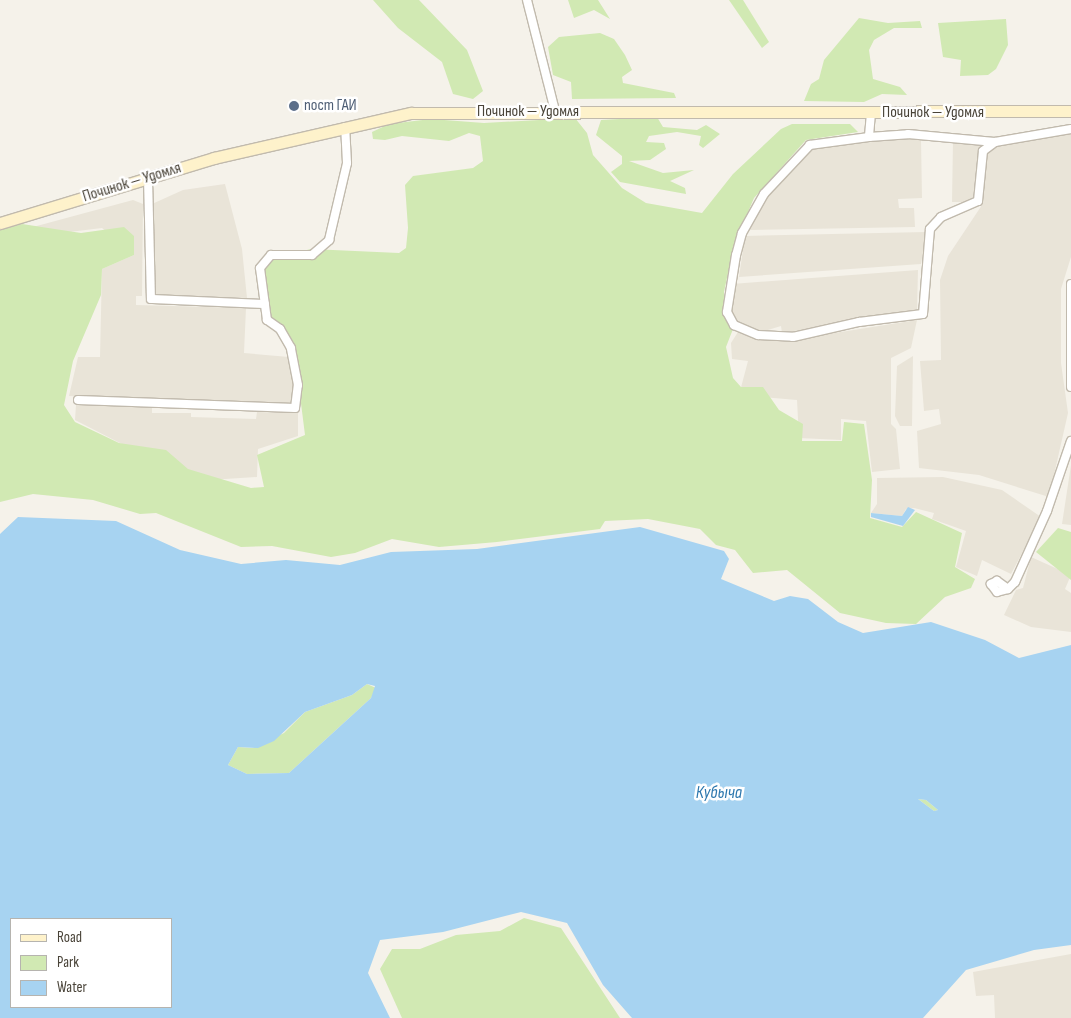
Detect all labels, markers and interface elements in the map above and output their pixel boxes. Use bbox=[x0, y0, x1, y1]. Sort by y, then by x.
place label: пост ГАИ bbox=[304, 96, 357, 116]
marker: пост ГАИ bbox=[288, 100, 300, 112]
street label: Починок — Удомля bbox=[477, 102, 579, 122]
street label: Починок — Удомля bbox=[882, 103, 984, 123]
street label: Починок — Удомля bbox=[80, 159, 184, 207]
water label: Кубыча bbox=[696, 782, 742, 804]
legend bbox=[10, 918, 172, 1008]
text: Road bbox=[57, 928, 82, 947]
text: Park bbox=[57, 953, 79, 972]
text: Water bbox=[57, 978, 87, 997]

